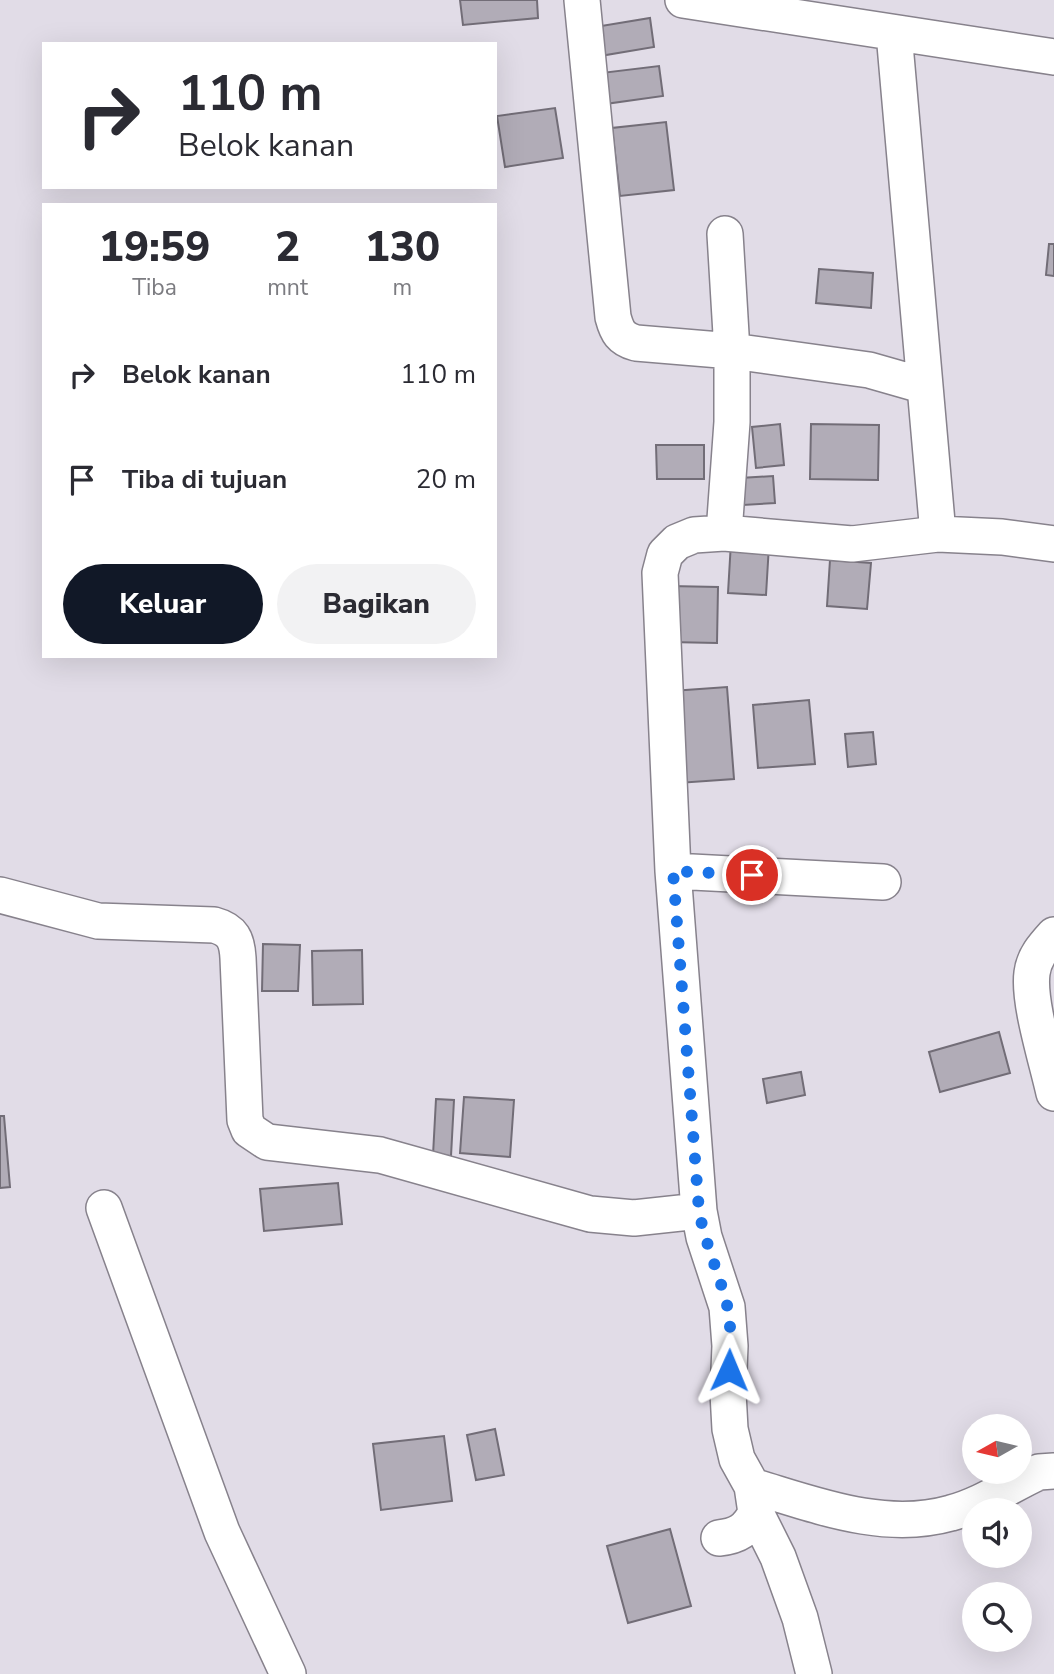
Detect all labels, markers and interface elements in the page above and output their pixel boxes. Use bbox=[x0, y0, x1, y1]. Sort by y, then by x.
text: 110 m bbox=[178, 60, 322, 127]
icon: right bbox=[63, 70, 154, 161]
text: Belok kanan bbox=[178, 124, 354, 167]
text: 19:59 bbox=[99, 219, 210, 276]
text: 2 bbox=[275, 219, 300, 276]
text: 130 bbox=[365, 219, 440, 276]
text: Tiba bbox=[132, 272, 177, 303]
text: mnt bbox=[267, 272, 308, 303]
text: m bbox=[393, 272, 412, 303]
icon: right bbox=[63, 356, 101, 394]
text: Belok kanan bbox=[122, 357, 271, 392]
text: 110 m bbox=[400, 357, 476, 392]
icon: arrive bbox=[63, 461, 101, 499]
text: Tiba di tujuan bbox=[122, 462, 287, 497]
text: 20 m bbox=[416, 462, 476, 497]
button: Keluar bbox=[63, 564, 263, 644]
button: Bagikan bbox=[277, 564, 476, 644]
pin bbox=[722, 845, 782, 905]
icon: arrive bbox=[733, 856, 771, 894]
position arrow bbox=[692, 1333, 766, 1407]
north arrow bbox=[962, 1414, 1032, 1484]
map controls bbox=[962, 1414, 1032, 1652]
button: sound bbox=[962, 1498, 1032, 1568]
button: search bbox=[962, 1582, 1032, 1652]

